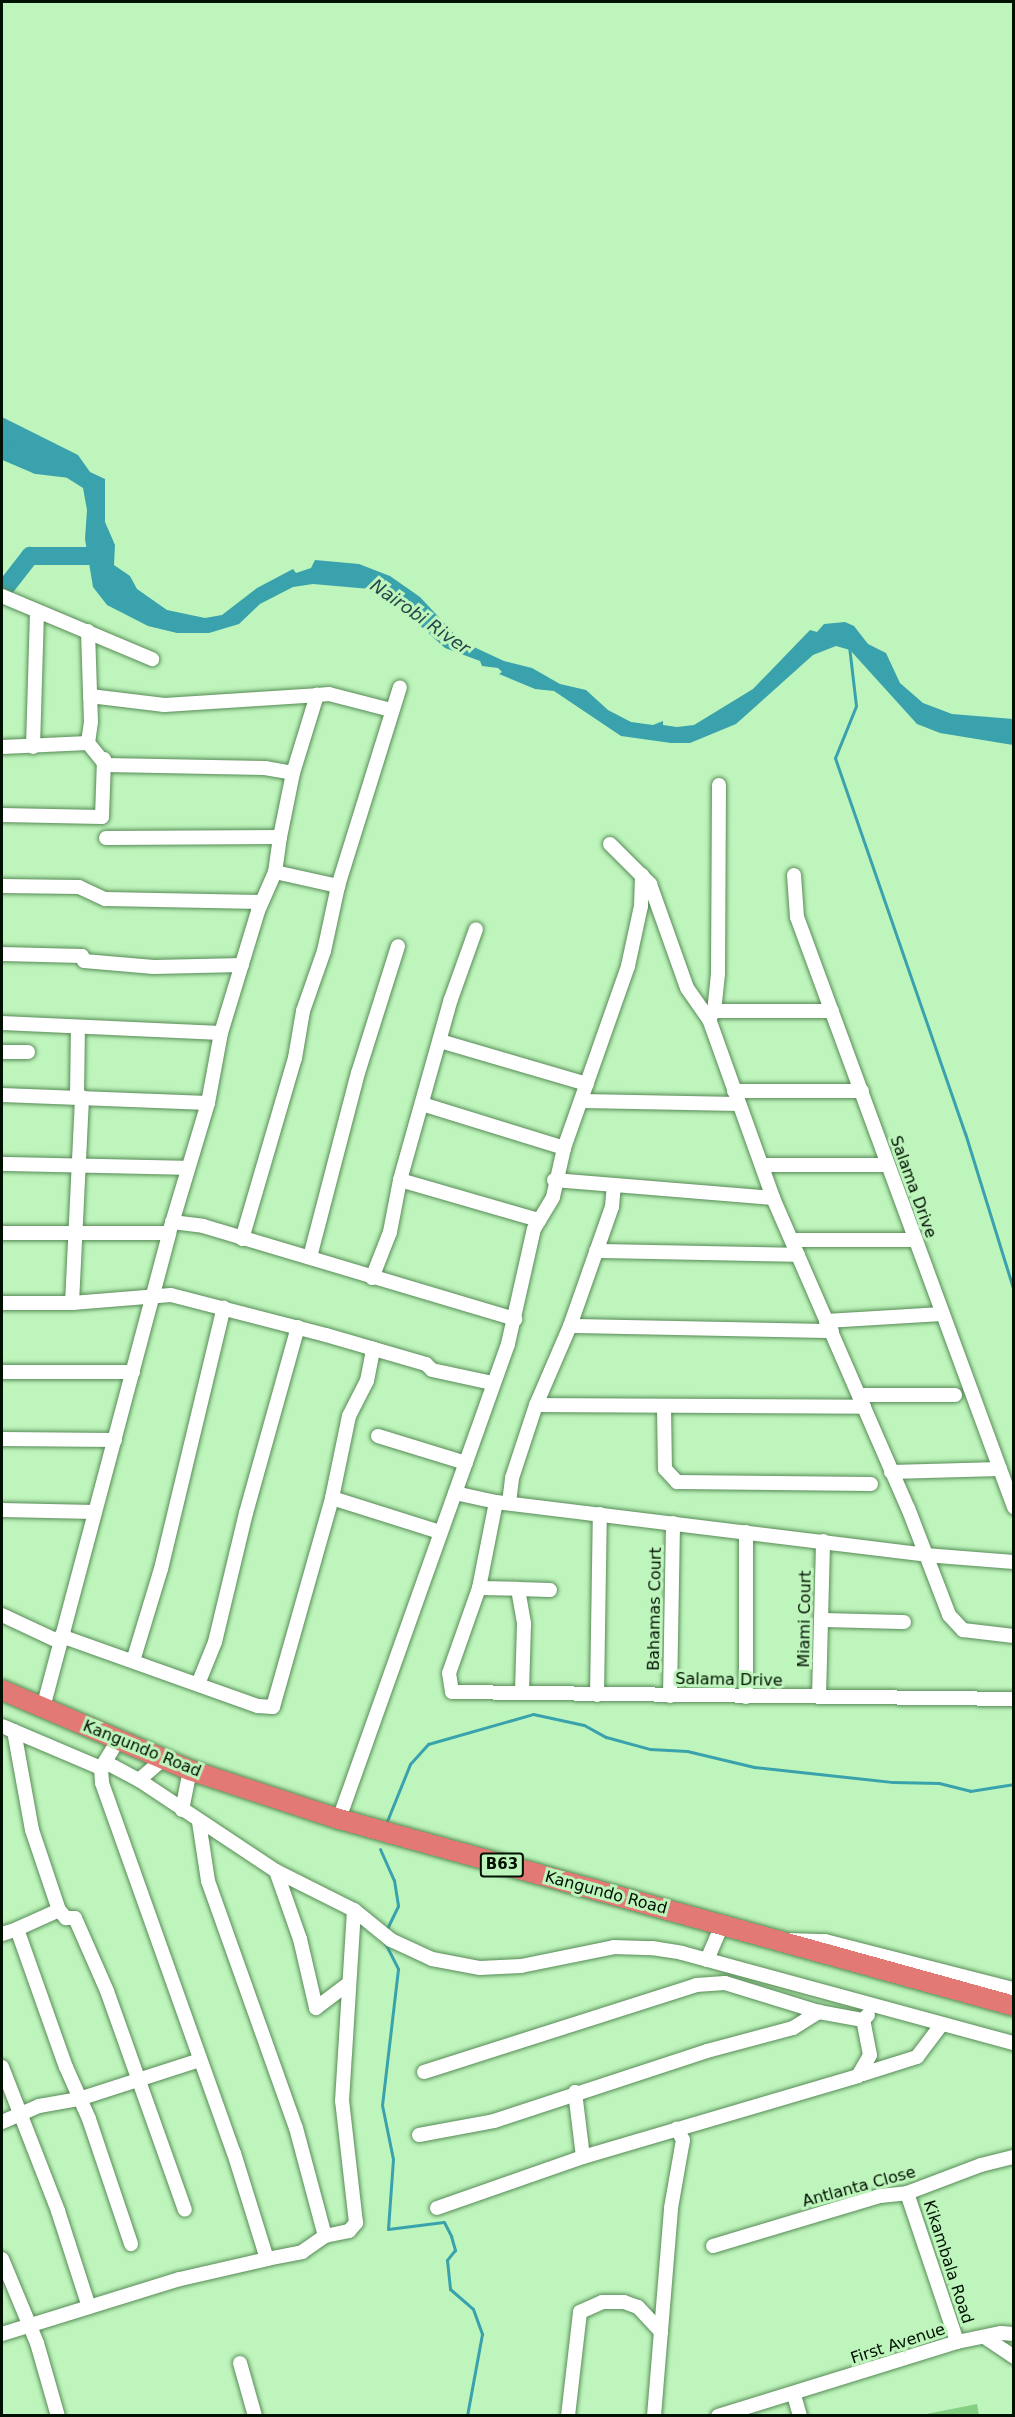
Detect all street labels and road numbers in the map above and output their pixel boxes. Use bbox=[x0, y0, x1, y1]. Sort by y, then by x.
street label: Salama Drive bbox=[886, 1133, 940, 1241]
street label: Bahamas Court bbox=[644, 1547, 666, 1671]
street label: Miami Court bbox=[795, 1570, 815, 1668]
street label: Salama Drive bbox=[675, 1669, 783, 1691]
street label: Kangundo Road bbox=[80, 1717, 204, 1781]
road number: B63 bbox=[480, 1853, 524, 1877]
street label: Kangundo Road bbox=[543, 1867, 669, 1919]
street label: Antlanta Close bbox=[800, 2163, 918, 2211]
street label: Kikambala Road bbox=[919, 2198, 977, 2326]
street label: First Avenue bbox=[848, 2320, 948, 2368]

